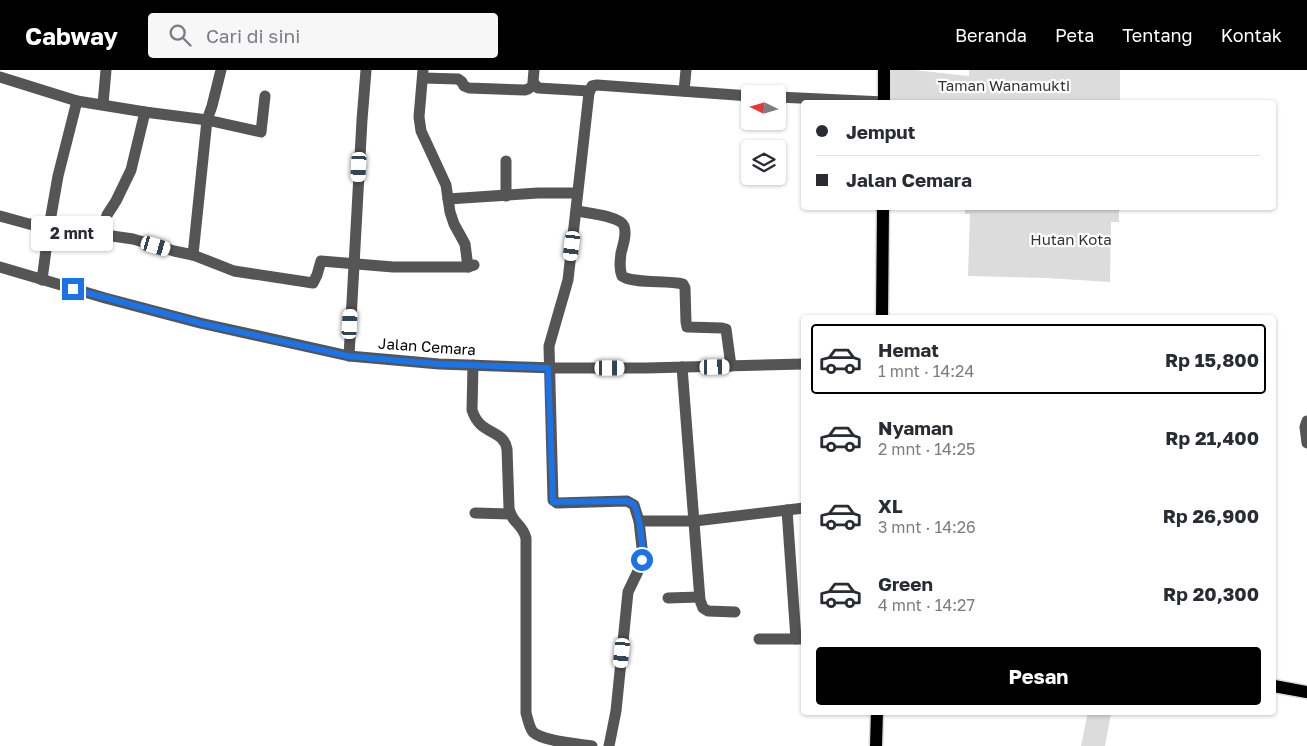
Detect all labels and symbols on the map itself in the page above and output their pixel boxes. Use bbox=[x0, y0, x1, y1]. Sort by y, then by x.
park label: Taman Wanamukti bbox=[938, 76, 1070, 94]
north arrow bbox=[741, 85, 786, 130]
car bbox=[350, 152, 367, 182]
callout: 2 mnt bbox=[32, 216, 114, 252]
car bbox=[562, 230, 581, 262]
park label: Hutan Kota bbox=[1030, 230, 1112, 248]
car bbox=[139, 235, 172, 257]
route end bbox=[62, 278, 84, 300]
car bbox=[341, 309, 358, 339]
street label: Jalan Cemara bbox=[378, 334, 477, 358]
car bbox=[699, 359, 730, 375]
car bbox=[595, 361, 625, 376]
route start bbox=[631, 549, 653, 571]
car bbox=[612, 637, 631, 669]

